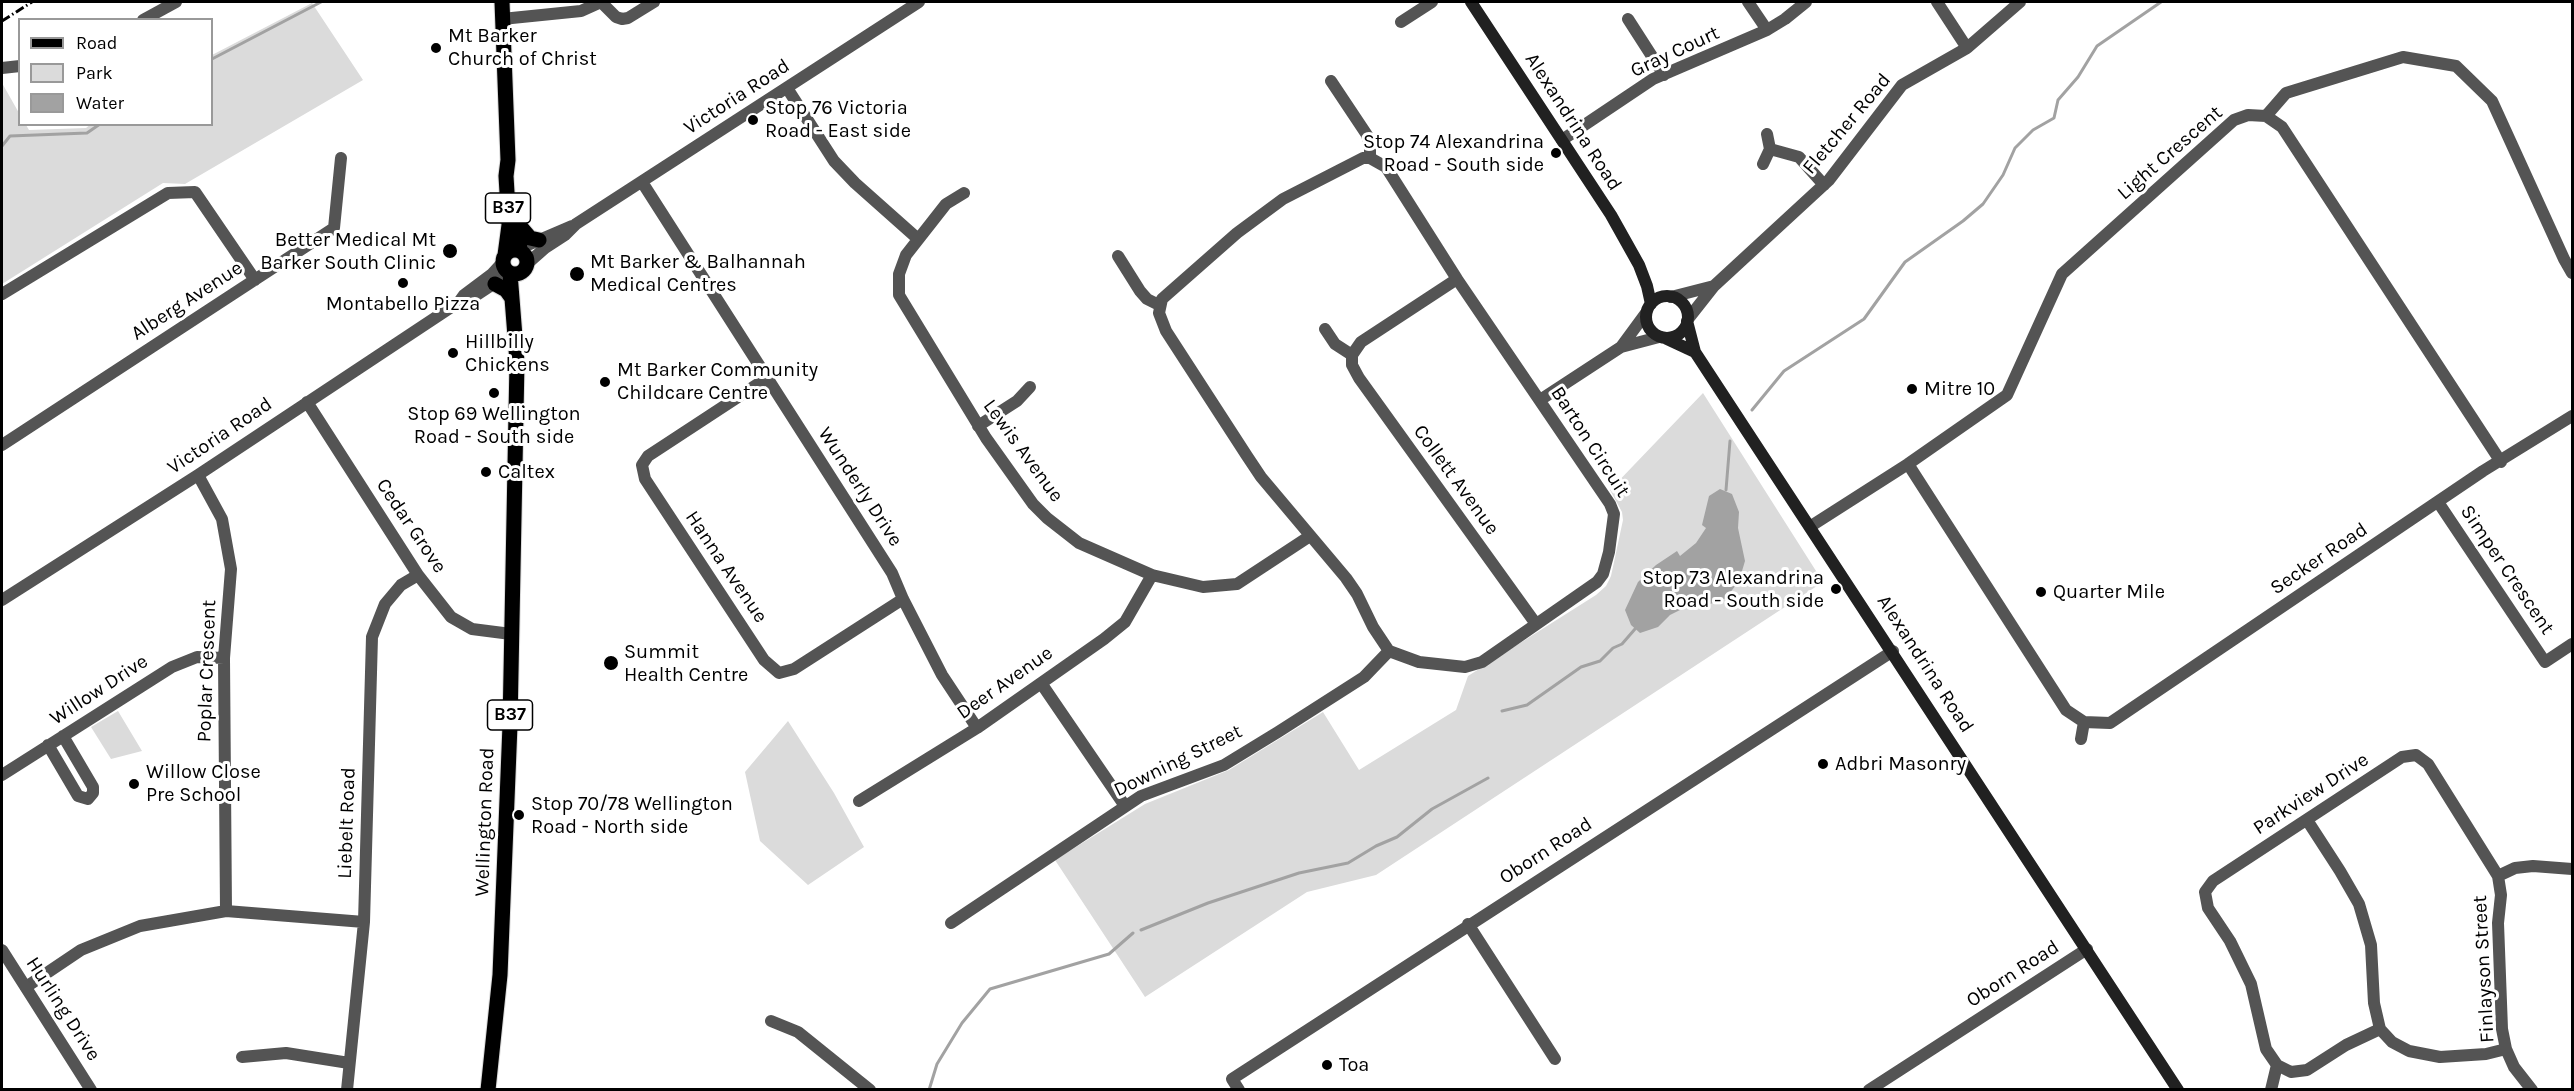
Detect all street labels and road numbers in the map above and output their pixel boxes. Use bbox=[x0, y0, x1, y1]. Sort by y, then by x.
street label: Gray Court bbox=[1627, 21, 1723, 83]
street label: Alexandrina Road bbox=[1519, 49, 1627, 195]
street label: Victoria Road bbox=[680, 54, 794, 140]
street label: Fletcher Road bbox=[1798, 69, 1896, 179]
street label: Light Crescent bbox=[2113, 101, 2227, 205]
road number: B37 bbox=[486, 193, 530, 223]
street label: Alberg Avenue bbox=[127, 256, 247, 346]
street label: Barton Circuit bbox=[1545, 382, 1635, 502]
street label: Victoria Road bbox=[163, 392, 277, 480]
street label: Lewis Avenue bbox=[978, 395, 1068, 507]
street label: Collett Avenue bbox=[1408, 420, 1504, 540]
street label: Wunderly Drive bbox=[813, 423, 907, 551]
street label: Cedar Grove bbox=[371, 474, 451, 578]
street label: Simper Crescent bbox=[2455, 501, 2559, 639]
street label: Hanna Avenue bbox=[680, 506, 772, 628]
street label: Secker Road bbox=[2266, 518, 2372, 600]
street label: Alexandrina Road bbox=[1871, 591, 1979, 737]
street label: Poplar Crescent bbox=[193, 599, 221, 743]
street label: Deer Avenue bbox=[952, 641, 1058, 725]
street label: Willow Drive bbox=[46, 649, 152, 731]
road number: B37 bbox=[488, 700, 532, 730]
street label: Downing Street bbox=[1110, 720, 1246, 802]
street label: Wellington Road bbox=[470, 747, 500, 897]
street label: Parkview Drive bbox=[2249, 748, 2373, 840]
street label: Liebelt Road bbox=[333, 767, 361, 879]
street label: Oborn Road bbox=[1495, 812, 1597, 890]
street label: Finlayson Street bbox=[2468, 895, 2500, 1043]
street label: Oborn Road bbox=[1962, 935, 2064, 1013]
street label: Hurling Drive bbox=[21, 953, 105, 1065]

